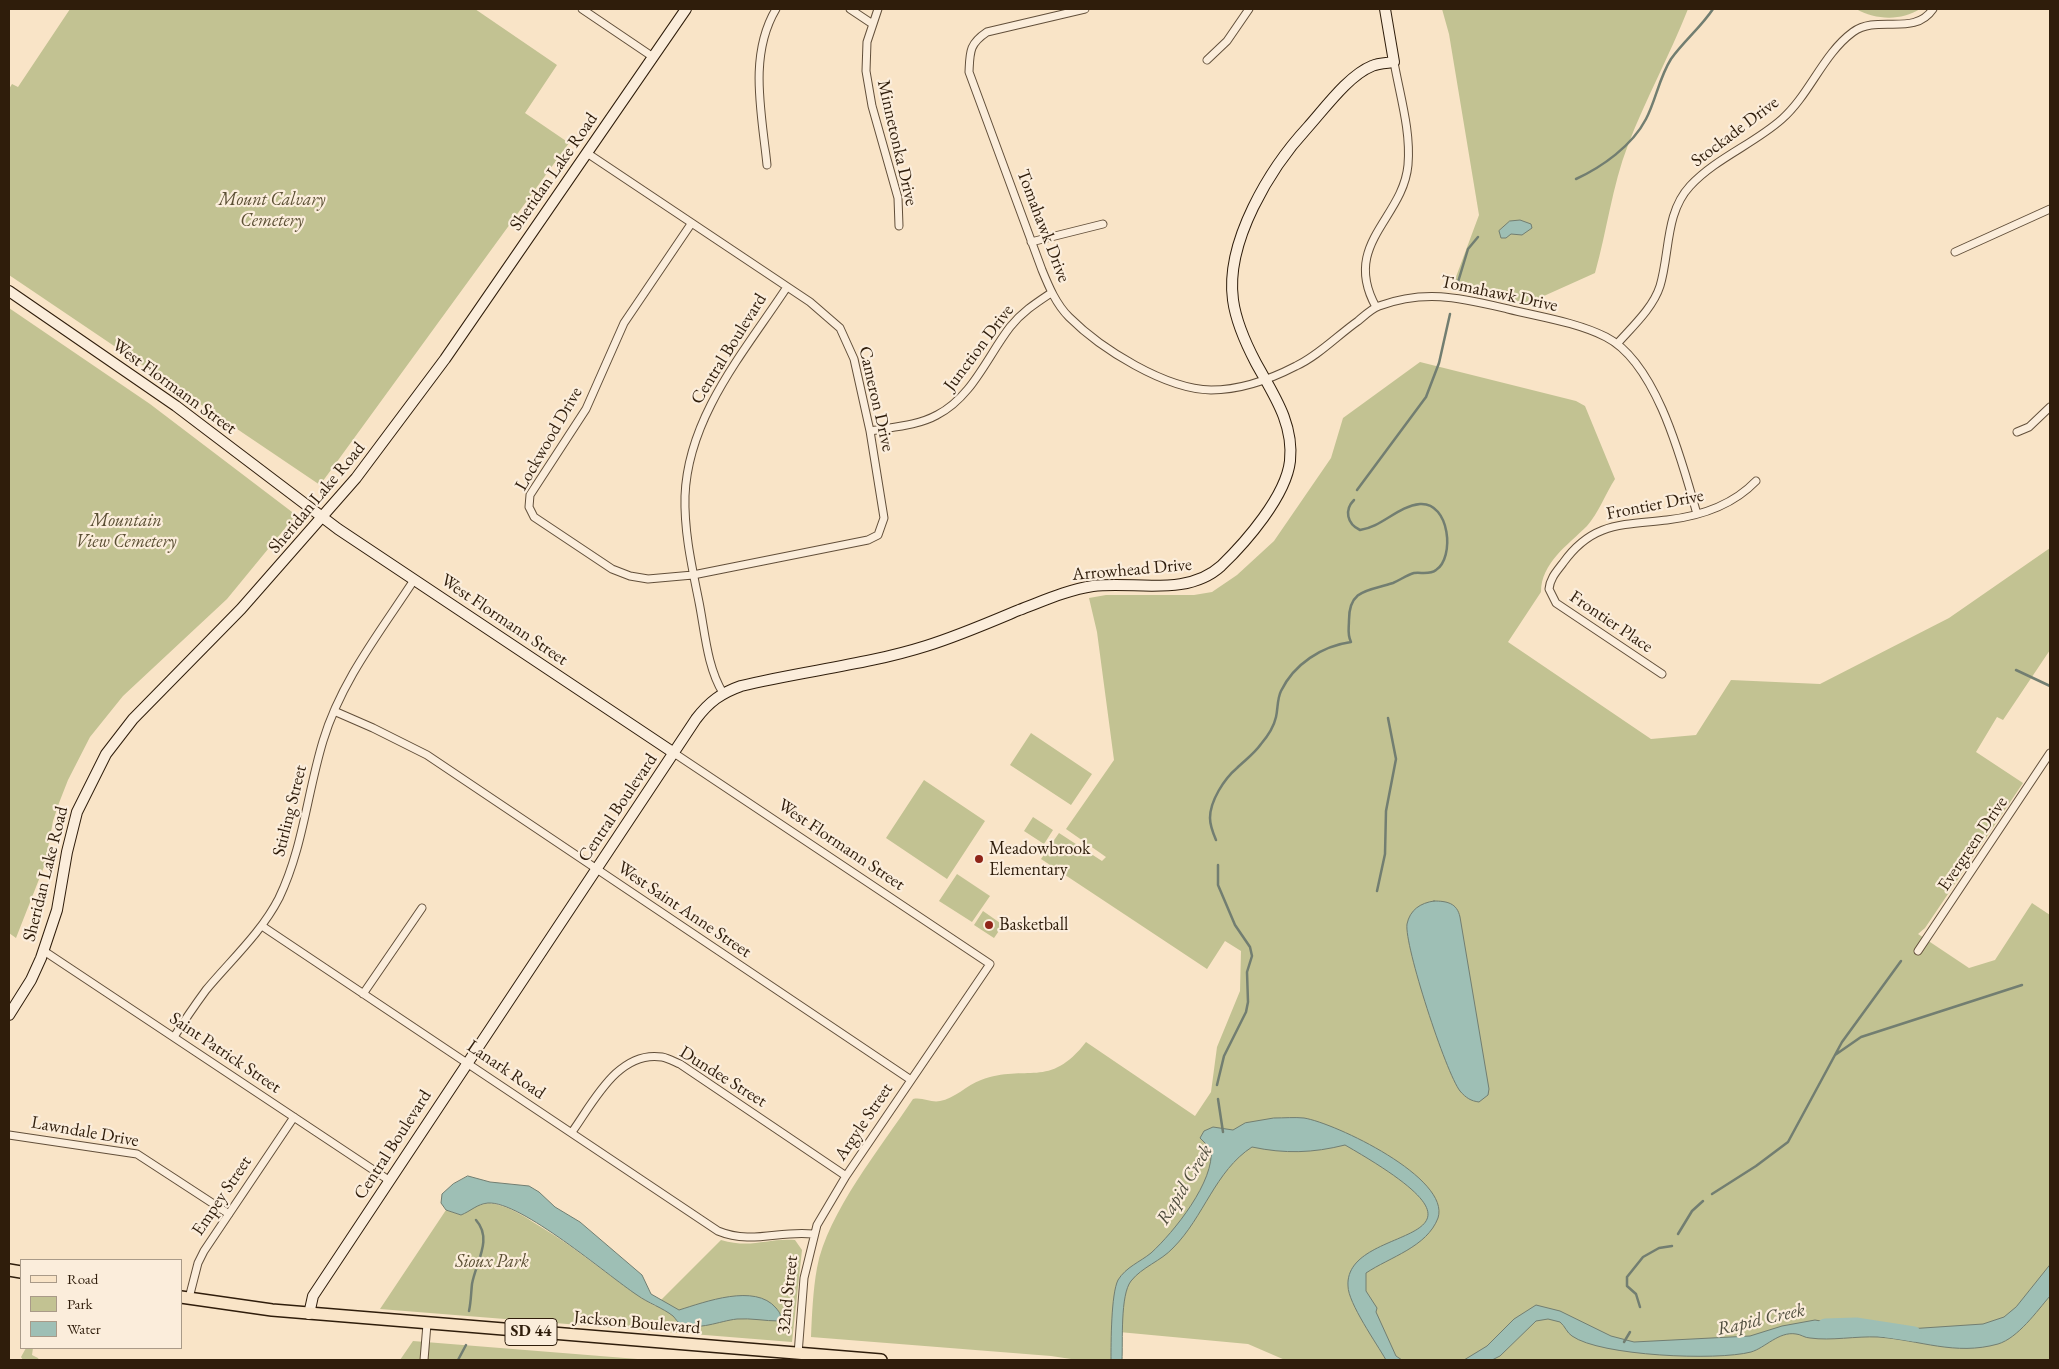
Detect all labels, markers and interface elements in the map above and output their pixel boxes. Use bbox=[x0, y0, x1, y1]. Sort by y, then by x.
street label: Minnetonka Drive bbox=[872, 78, 922, 208]
street label: Stockade Drive bbox=[1687, 92, 1783, 172]
street label: Sheridan Lake Road bbox=[505, 109, 603, 235]
street label: Tomahawk Drive bbox=[1012, 166, 1074, 286]
park label: Mount Calvary Cemetery bbox=[219, 189, 325, 232]
street label: Tomahawk Drive bbox=[1438, 271, 1560, 317]
street label: Central Boulevard bbox=[686, 290, 772, 408]
street label: Junction Drive bbox=[939, 300, 1019, 396]
street label: West Flormann Street bbox=[108, 335, 240, 439]
street label: Cameron Drive bbox=[853, 344, 899, 454]
street label: Lockwood Drive bbox=[511, 383, 587, 495]
street label: Sheridan Lake Road bbox=[264, 438, 370, 558]
street label: Frontier Drive bbox=[1604, 485, 1706, 525]
park label: Mountain View Cemetery bbox=[75, 510, 177, 552]
street label: Arrowhead Drive bbox=[1071, 554, 1193, 586]
street label: West Flormann Street bbox=[436, 570, 572, 670]
street label: Frontier Place bbox=[1565, 586, 1657, 658]
street label: Central Boulevard bbox=[574, 750, 662, 866]
street label: Stirling Street bbox=[268, 763, 312, 859]
street label: Evergreen Drive bbox=[1933, 793, 2013, 895]
street label: West Flormann Street bbox=[773, 795, 909, 895]
street label: Sheridan Lake Road bbox=[19, 804, 73, 944]
place label: Meadowbrook Elementary bbox=[989, 838, 1090, 881]
marker: Meadowbrook Elementary bbox=[973, 853, 985, 865]
street label: West Saint Anne Street bbox=[613, 857, 755, 963]
place label: Basketball bbox=[999, 914, 1068, 936]
marker: Basketball bbox=[983, 919, 995, 931]
street label: Saint Patrick Street bbox=[165, 1008, 285, 1098]
street label: Lanark Road bbox=[463, 1036, 549, 1104]
street label: Dundee Street bbox=[675, 1042, 771, 1112]
street label: Argyle Street bbox=[830, 1079, 898, 1165]
street label: Central Boulevard bbox=[350, 1086, 436, 1204]
street label: Lawndale Drive bbox=[30, 1112, 140, 1152]
water label: Rapid Creek bbox=[1152, 1141, 1218, 1229]
street label: Empey Street bbox=[187, 1152, 257, 1240]
park label: Sioux Park bbox=[455, 1251, 529, 1273]
street label: 32nd Street bbox=[773, 1255, 803, 1335]
legend bbox=[20, 1259, 182, 1349]
text: Road bbox=[67, 1269, 98, 1288]
text: Park bbox=[67, 1294, 93, 1313]
water label: Rapid Creek bbox=[1715, 1299, 1807, 1341]
street label: Jackson Boulevard bbox=[573, 1307, 701, 1339]
road number: SD 44 bbox=[505, 1318, 557, 1345]
text: Water bbox=[67, 1319, 101, 1338]

